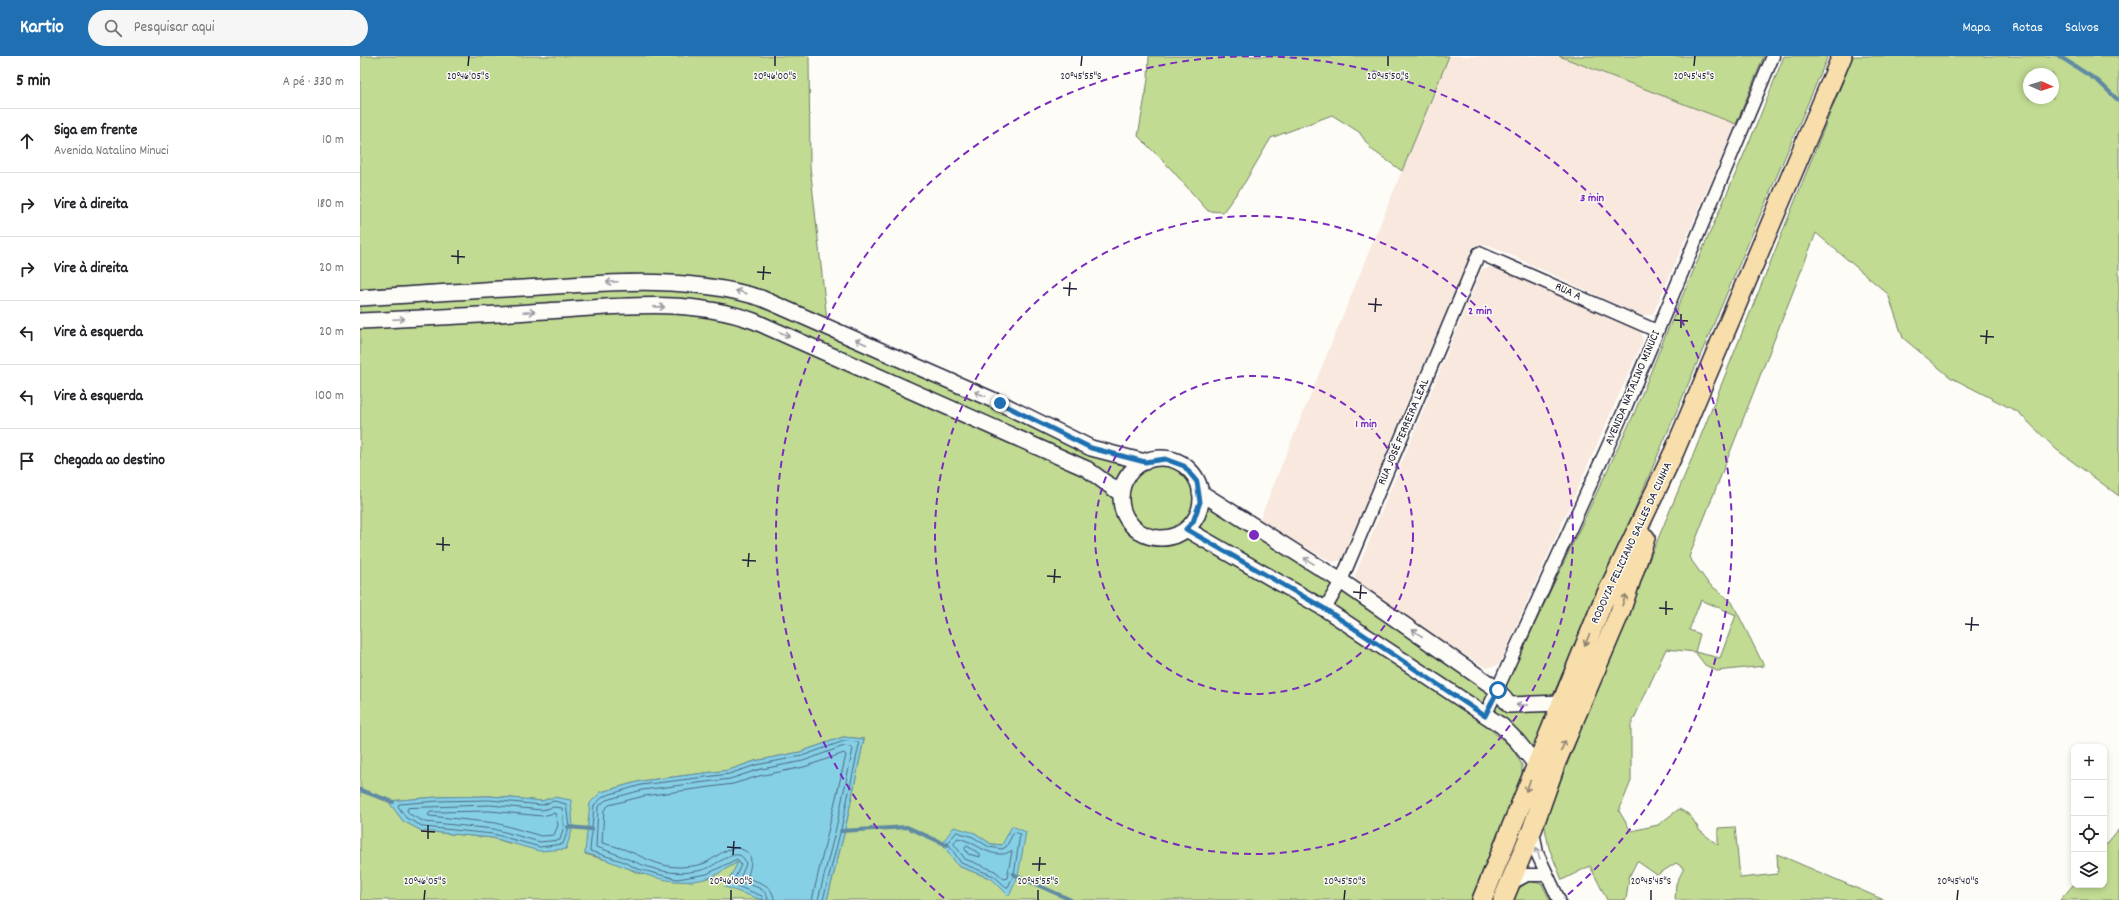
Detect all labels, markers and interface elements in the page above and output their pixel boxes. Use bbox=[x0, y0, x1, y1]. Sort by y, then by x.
search box bbox=[88, 10, 368, 46]
text: Kartio bbox=[20, 15, 64, 42]
icon: search bbox=[102, 17, 124, 39]
text: Pesquisar aqui bbox=[134, 17, 215, 39]
text: Mapa bbox=[1962, 18, 1990, 38]
text: Rotas bbox=[2012, 18, 2043, 38]
text: Salvos bbox=[2065, 18, 2099, 38]
north arrow bbox=[2023, 68, 2059, 104]
text: 5 min bbox=[16, 70, 50, 94]
text: 20°46'05"S bbox=[447, 70, 489, 84]
text: 20°46'00"S bbox=[754, 70, 796, 84]
text: 20°45'55"S bbox=[1060, 70, 1102, 84]
text: 20°45'50"S bbox=[1367, 70, 1409, 84]
text: 20°45'45"S bbox=[1674, 70, 1714, 84]
text: A pé · 330 m bbox=[283, 73, 344, 92]
text: Siga em frente bbox=[54, 120, 137, 142]
icon: ahead bbox=[16, 130, 38, 152]
text: 10 m bbox=[322, 131, 344, 150]
text: Avenida Natalino Minuci bbox=[54, 142, 169, 161]
text: 3 min bbox=[1580, 190, 1604, 207]
icon: right bbox=[16, 194, 38, 216]
text: Vire à direita bbox=[54, 194, 128, 216]
text: 180 m bbox=[317, 195, 344, 214]
icon: right bbox=[16, 258, 38, 280]
text: Vire à direita bbox=[54, 258, 128, 280]
text: 20 m bbox=[319, 259, 344, 278]
one-way arrow bbox=[606, 279, 619, 286]
street label: RUA A bbox=[1552, 279, 1584, 306]
one-way arrow bbox=[735, 288, 748, 295]
one-way arrow bbox=[652, 303, 665, 311]
text: 2 min bbox=[1468, 303, 1492, 320]
one-way arrow bbox=[522, 309, 535, 316]
one-way arrow bbox=[392, 316, 405, 323]
icon: left bbox=[16, 322, 38, 344]
text: Vire à esquerda bbox=[54, 322, 143, 344]
text: 20 m bbox=[319, 323, 344, 342]
street label: AVENIDA NATALINO MINUCI bbox=[1601, 328, 1665, 448]
one-way arrow bbox=[778, 331, 790, 338]
one-way arrow bbox=[855, 338, 867, 345]
street label: RUA JOSÉ FERREIRA LEAL bbox=[1374, 376, 1434, 488]
icon: left bbox=[16, 386, 38, 408]
text: Vire à esquerda bbox=[54, 386, 143, 408]
text: 100 m bbox=[315, 387, 344, 406]
one-way arrow bbox=[974, 390, 986, 398]
route end bbox=[991, 394, 1009, 412]
text: 1 min bbox=[1355, 416, 1377, 433]
icon: arrive bbox=[16, 450, 38, 472]
text: Chegada ao destino bbox=[54, 450, 165, 472]
street label: RODOVIA FELICIANO SALLES DA CUNHA bbox=[1587, 459, 1677, 627]
centre of rings bbox=[1247, 528, 1261, 542]
one-way arrow bbox=[1303, 556, 1315, 564]
one-way arrow bbox=[1620, 595, 1628, 607]
one-way arrow bbox=[1411, 629, 1422, 637]
one-way arrow bbox=[1583, 633, 1590, 645]
route start bbox=[1489, 681, 1507, 699]
one-way arrow bbox=[1516, 701, 1529, 709]
one-way arrow bbox=[1560, 741, 1567, 753]
map controls bbox=[2071, 744, 2107, 888]
button: + bbox=[2071, 744, 2107, 780]
one-way arrow bbox=[1523, 780, 1531, 792]
button: − bbox=[2071, 780, 2107, 816]
button: locate bbox=[2071, 816, 2107, 852]
one-way arrow bbox=[1534, 847, 1541, 860]
button: layers bbox=[2071, 852, 2107, 888]
text: 20°46'05"S bbox=[404, 875, 446, 889]
text: 20°46'00"S bbox=[710, 875, 752, 889]
text: 20°45'55"S bbox=[1017, 875, 1059, 889]
text: 20°45'50"S bbox=[1324, 875, 1366, 889]
text: 20°45'45"S bbox=[1631, 875, 1671, 889]
text: 20°45'40"S bbox=[1937, 875, 1979, 889]

